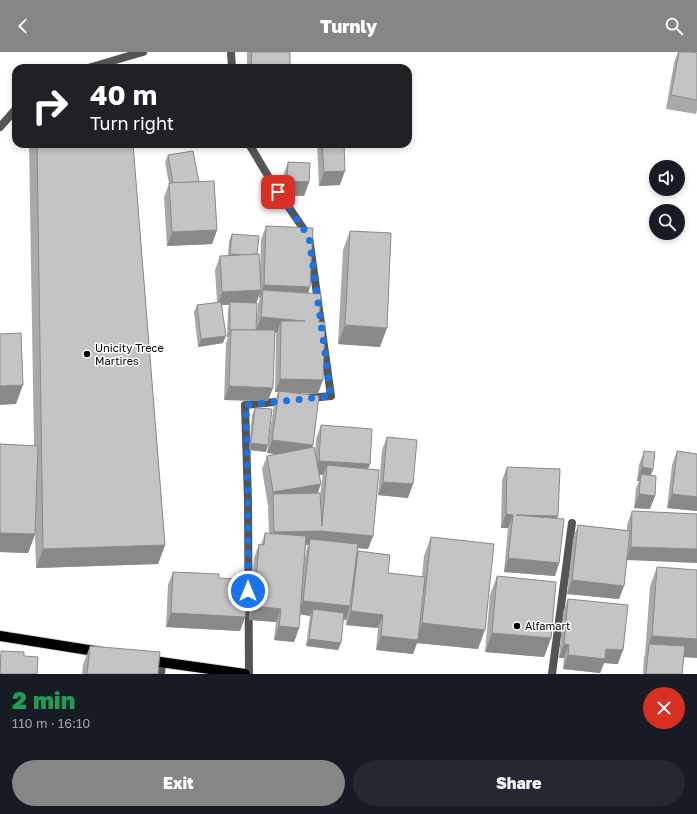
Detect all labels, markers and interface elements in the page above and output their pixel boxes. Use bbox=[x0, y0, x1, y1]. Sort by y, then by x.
icon: back bbox=[12, 15, 34, 37]
text: Turnly bbox=[320, 15, 377, 37]
icon: search bbox=[663, 15, 685, 37]
text: 40 m bbox=[90, 78, 157, 111]
icon: right bbox=[24, 80, 76, 132]
text: Turn right bbox=[90, 112, 174, 134]
map controls bbox=[649, 160, 685, 240]
button: sound bbox=[649, 160, 685, 196]
pin bbox=[261, 175, 295, 209]
icon: arrive bbox=[267, 181, 289, 203]
button: search bbox=[649, 204, 685, 240]
place label: Unicity Trece Martires bbox=[95, 341, 164, 367]
marker: Unicity Trece Martires bbox=[82, 349, 92, 359]
position arrow bbox=[227, 570, 269, 612]
place label: Alfamart bbox=[525, 619, 570, 632]
marker: Alfamart bbox=[512, 621, 522, 631]
text: 2 min bbox=[12, 685, 75, 714]
button: close bbox=[643, 687, 685, 729]
text: 110 m · 16:10 bbox=[12, 715, 90, 731]
button: Exit bbox=[12, 760, 345, 806]
button: Share bbox=[353, 760, 685, 806]

